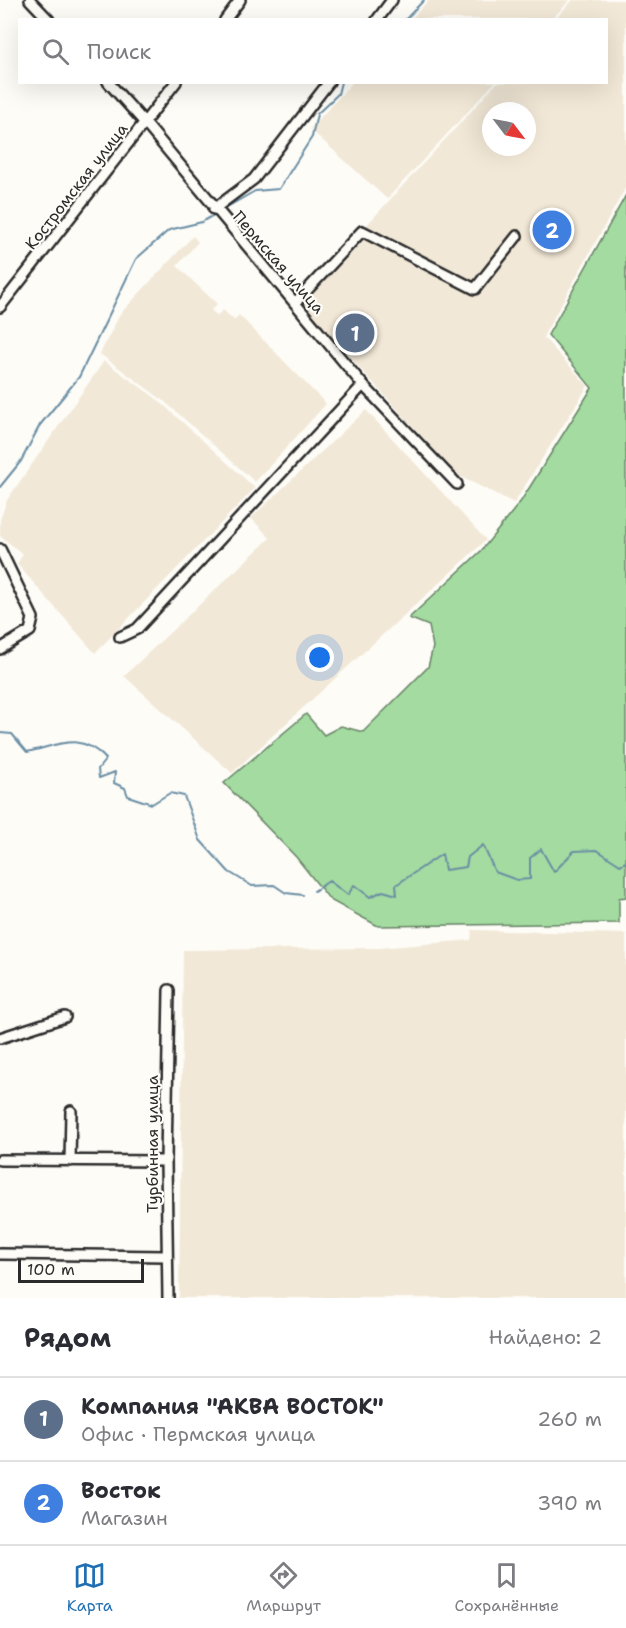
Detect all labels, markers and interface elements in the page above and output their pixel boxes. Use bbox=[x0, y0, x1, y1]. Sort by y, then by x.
search box bbox=[18, 18, 608, 84]
icon: search bbox=[39, 35, 72, 68]
text: Поиск bbox=[87, 37, 151, 66]
north arrow bbox=[482, 102, 536, 156]
street label: Костромская улица bbox=[21, 119, 132, 254]
street label: Пермская улица bbox=[228, 207, 329, 318]
pin: 2 bbox=[532, 208, 572, 252]
pin: 1 bbox=[336, 310, 374, 356]
your location bbox=[305, 643, 334, 672]
street label: Турбинная улица bbox=[142, 1075, 163, 1213]
scale bar bbox=[18, 1256, 144, 1284]
text: 100 m bbox=[27, 1259, 75, 1280]
text: Рядом bbox=[24, 1320, 111, 1355]
text: Найдено: 2 bbox=[489, 1324, 602, 1350]
text: Компания "АКВА ВОСТОК" bbox=[81, 1392, 384, 1421]
text: 1 bbox=[39, 1406, 48, 1432]
text: 260 m bbox=[537, 1406, 602, 1432]
text: Офис · Пермская улица bbox=[81, 1421, 315, 1447]
text: Восток bbox=[81, 1476, 161, 1505]
text: 2 bbox=[37, 1490, 51, 1516]
text: 390 m bbox=[537, 1490, 602, 1516]
text: Магазин bbox=[81, 1505, 168, 1531]
tab: Карта bbox=[67, 1559, 113, 1616]
tab: Маршрут bbox=[246, 1559, 321, 1616]
tab: Сохранённые bbox=[455, 1559, 559, 1616]

